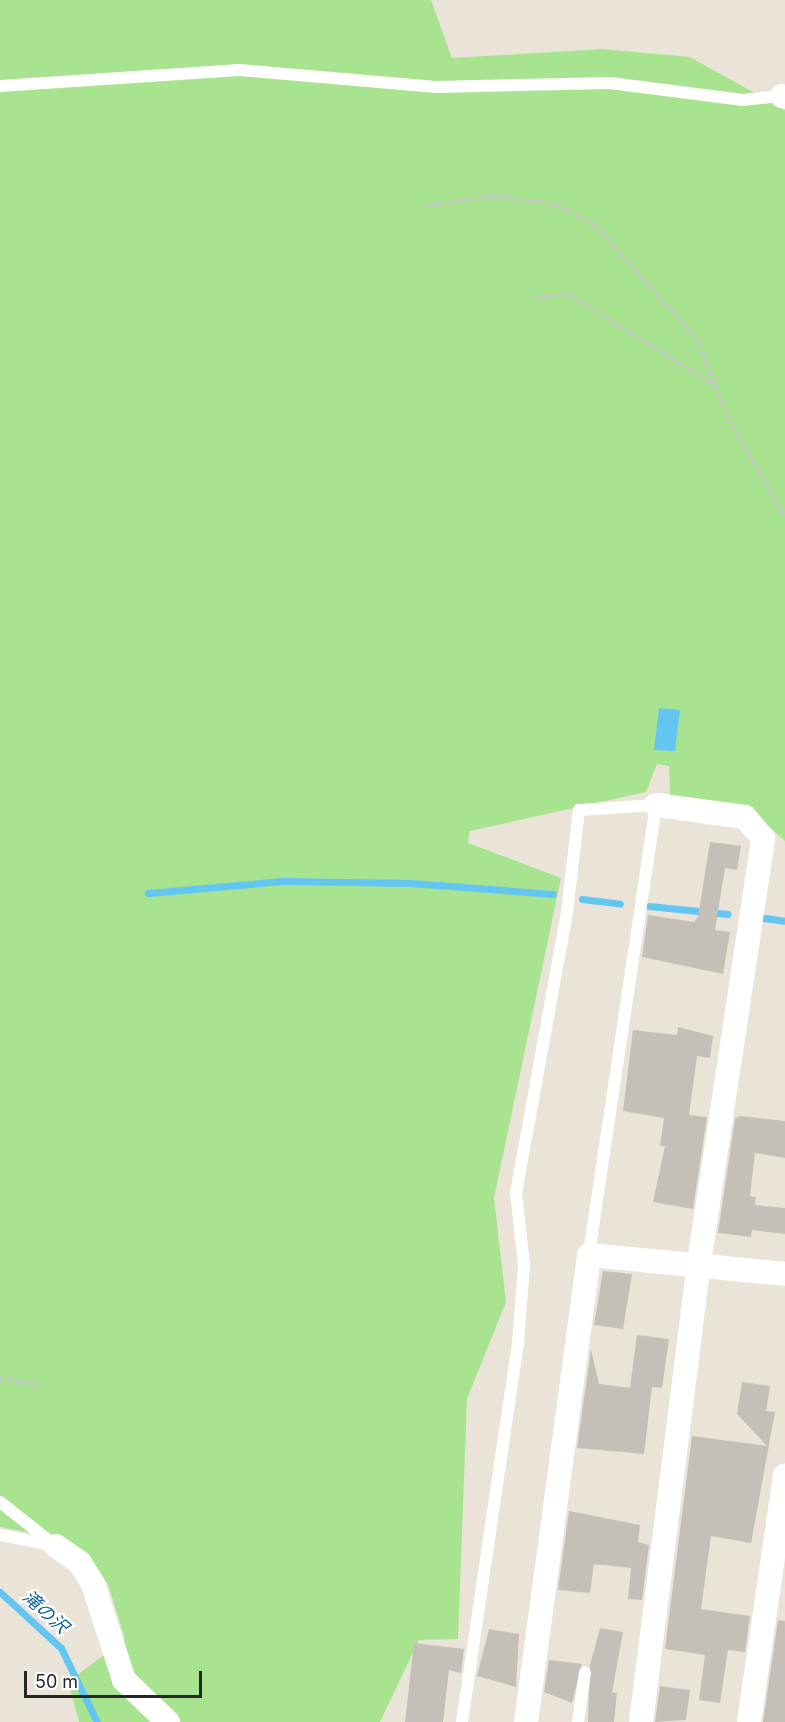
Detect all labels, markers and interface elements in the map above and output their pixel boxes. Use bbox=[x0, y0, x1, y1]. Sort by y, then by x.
water label: 滝の沢 bbox=[18, 1586, 72, 1638]
scale bar bbox=[27, 1659, 206, 1697]
text: 50 m bbox=[35, 1671, 78, 1692]

